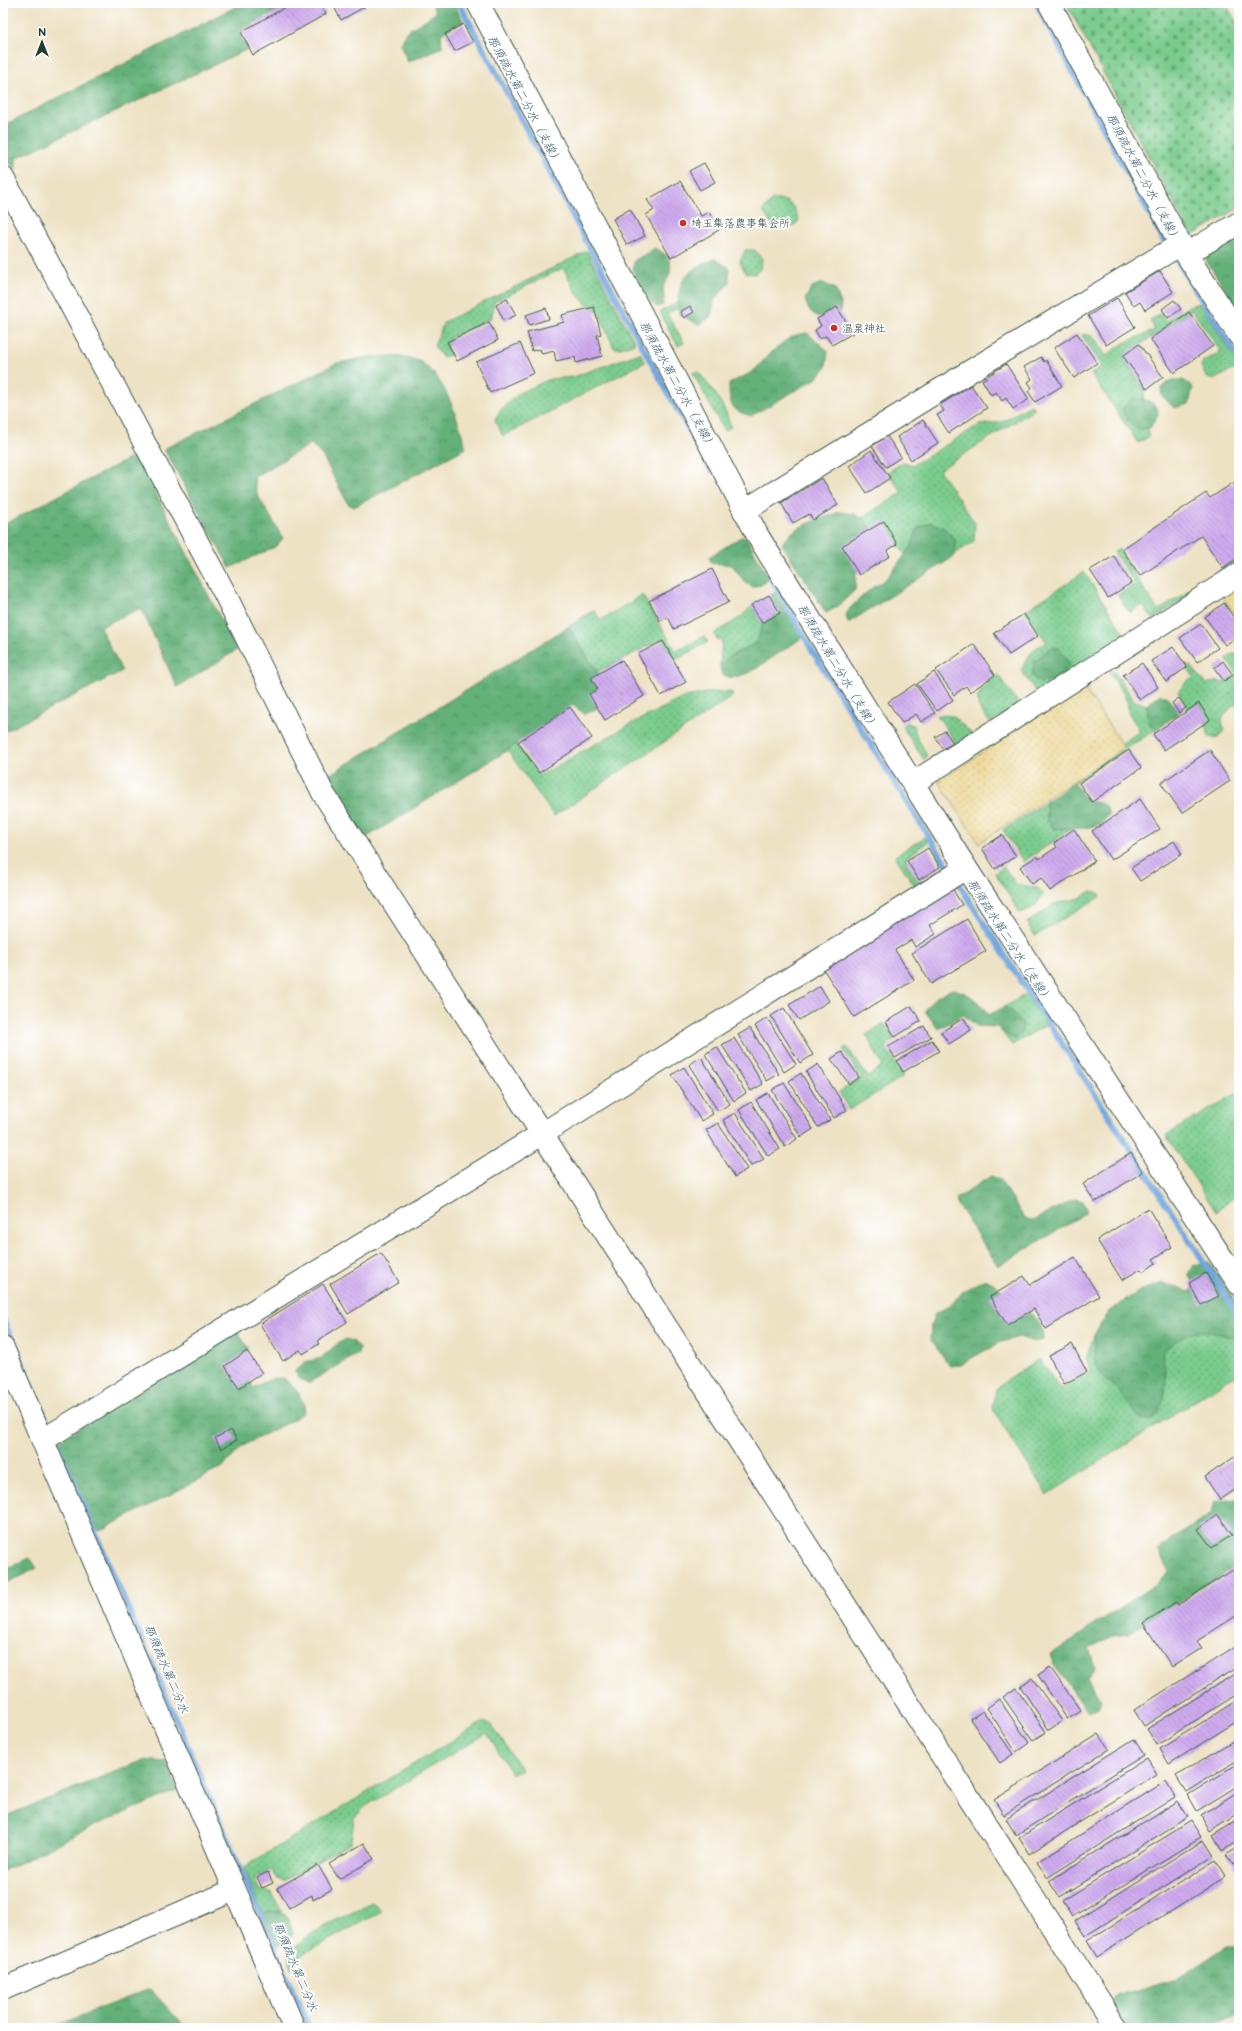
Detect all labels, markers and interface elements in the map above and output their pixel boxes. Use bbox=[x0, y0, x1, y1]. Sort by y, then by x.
north arrow bbox=[22, 22, 62, 62]
text: N bbox=[38, 26, 46, 39]
water label: 那須疏水第二分水（支線） bbox=[484, 33, 564, 167]
water label: 那須疏水第二分水（支線） bbox=[1103, 111, 1183, 245]
place label: 埼玉集落農事集会所 bbox=[691, 217, 790, 230]
marker: 埼玉集落農事集会所 bbox=[678, 218, 688, 228]
water label: 那須疏水第二分水（支線） bbox=[636, 318, 718, 452]
place label: 温泉神社 bbox=[842, 322, 886, 335]
marker: 温泉神社 bbox=[829, 323, 839, 333]
water label: 那須疏水第二分水（支線） bbox=[793, 601, 881, 733]
water label: 那須疏水第二分水（支線） bbox=[963, 877, 1055, 1005]
water label: 那須疏水第二分水 bbox=[140, 1622, 192, 1716]
water label: 那須疏水第二分水 bbox=[269, 1920, 321, 2014]

